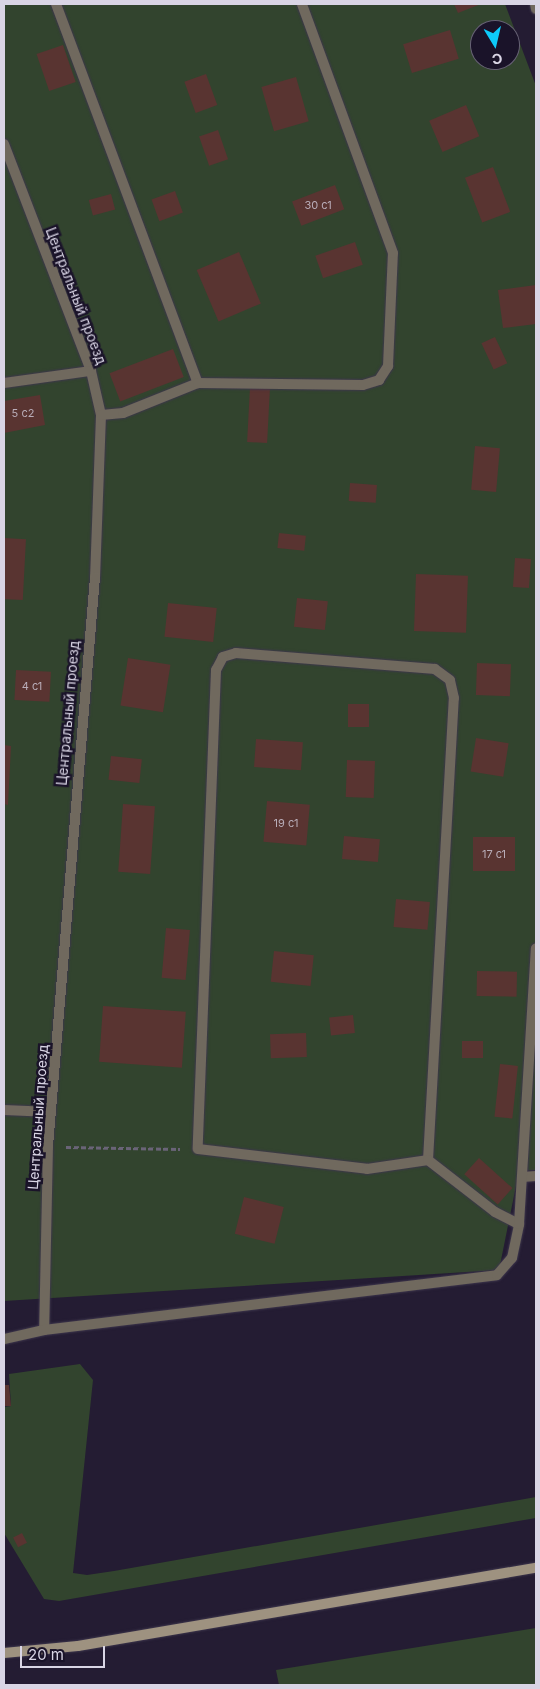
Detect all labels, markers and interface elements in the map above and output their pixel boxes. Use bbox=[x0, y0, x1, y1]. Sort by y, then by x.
north arrow bbox=[470, 20, 520, 70]
text: С bbox=[491, 50, 504, 69]
house number: 30 с1 bbox=[304, 198, 332, 212]
street label: Центральный проезд bbox=[42, 225, 110, 367]
house number: 5 с2 bbox=[12, 406, 34, 420]
street label: Центральный проезд bbox=[53, 640, 83, 786]
house number: 4 с1 bbox=[22, 679, 42, 693]
house number: 19 с1 bbox=[274, 816, 298, 830]
house number: 17 с1 bbox=[482, 847, 506, 861]
street label: Центральный проезд bbox=[25, 1044, 51, 1190]
scale bar bbox=[22, 1636, 108, 1668]
text: 20 m bbox=[28, 1645, 64, 1664]

